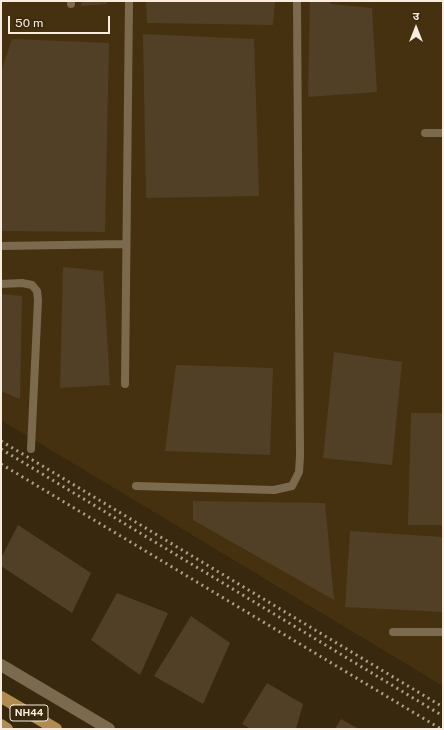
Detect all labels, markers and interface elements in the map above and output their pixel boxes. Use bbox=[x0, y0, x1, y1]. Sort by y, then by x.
scale bar bbox=[10, 8, 112, 34]
north arrow bbox=[396, 8, 436, 48]
text: उ bbox=[413, 10, 419, 22]
text: 50 m bbox=[15, 16, 43, 30]
road number: NH44 bbox=[10, 705, 48, 721]

